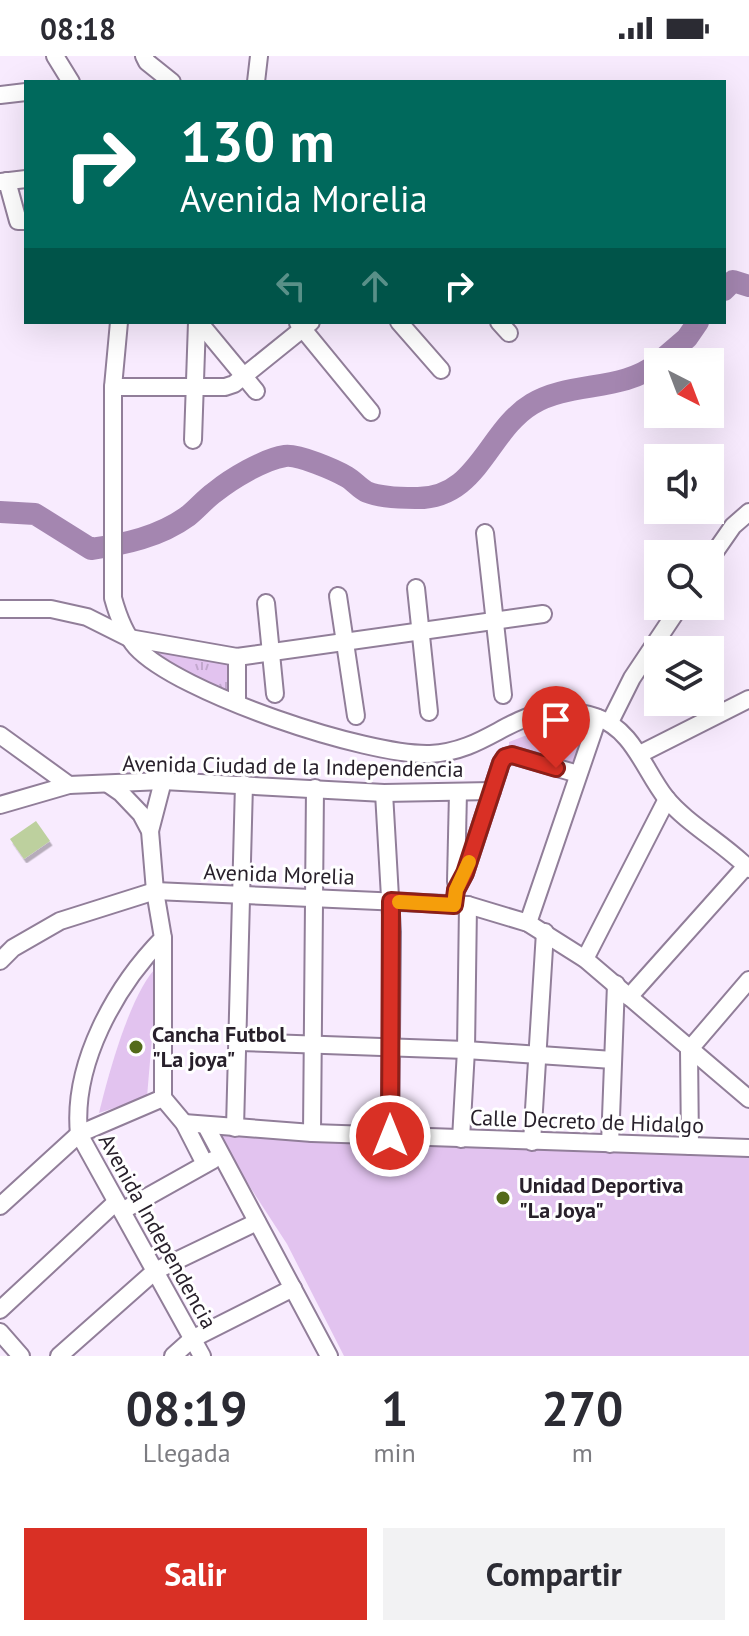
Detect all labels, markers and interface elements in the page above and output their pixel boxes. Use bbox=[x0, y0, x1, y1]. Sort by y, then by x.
text: 08:18 bbox=[40, 9, 116, 48]
text: 130 m bbox=[180, 105, 335, 177]
icon: right bbox=[48, 112, 152, 216]
text: Avenida Morelia bbox=[180, 175, 428, 222]
icon: left bbox=[269, 264, 313, 308]
icon: ahead bbox=[353, 264, 397, 308]
icon: right bbox=[437, 264, 481, 308]
north arrow bbox=[644, 348, 724, 428]
map controls bbox=[644, 348, 724, 716]
button: sound bbox=[644, 444, 724, 524]
button: search bbox=[644, 540, 724, 620]
button: layers bbox=[644, 636, 724, 716]
pin bbox=[522, 686, 590, 768]
icon: arrive bbox=[534, 698, 578, 742]
street label: Avenida Ciudad de la Independencia bbox=[122, 749, 464, 783]
street label: Avenida Morelia bbox=[203, 857, 355, 891]
place label: Cancha Futbol "La joya" bbox=[152, 1020, 286, 1073]
marker: Cancha Futbol "La joya" bbox=[127, 1038, 145, 1056]
position arrow bbox=[348, 1094, 432, 1178]
street label: Calle Decreto de Hidalgo bbox=[470, 1103, 704, 1139]
street label: Avenida Independencia bbox=[93, 1129, 223, 1333]
place label: Unidad Deportiva "La Joya" bbox=[519, 1171, 683, 1224]
marker: Unidad Deportiva "La Joya" bbox=[494, 1189, 512, 1207]
text: 08:19 bbox=[126, 1377, 248, 1439]
text: 1 bbox=[381, 1377, 408, 1439]
text: 270 bbox=[542, 1377, 623, 1439]
text: Llegada bbox=[143, 1436, 231, 1469]
text: min bbox=[373, 1436, 416, 1469]
text: m bbox=[572, 1436, 593, 1469]
button: Salir bbox=[24, 1528, 367, 1620]
button: Compartir bbox=[383, 1528, 725, 1620]

